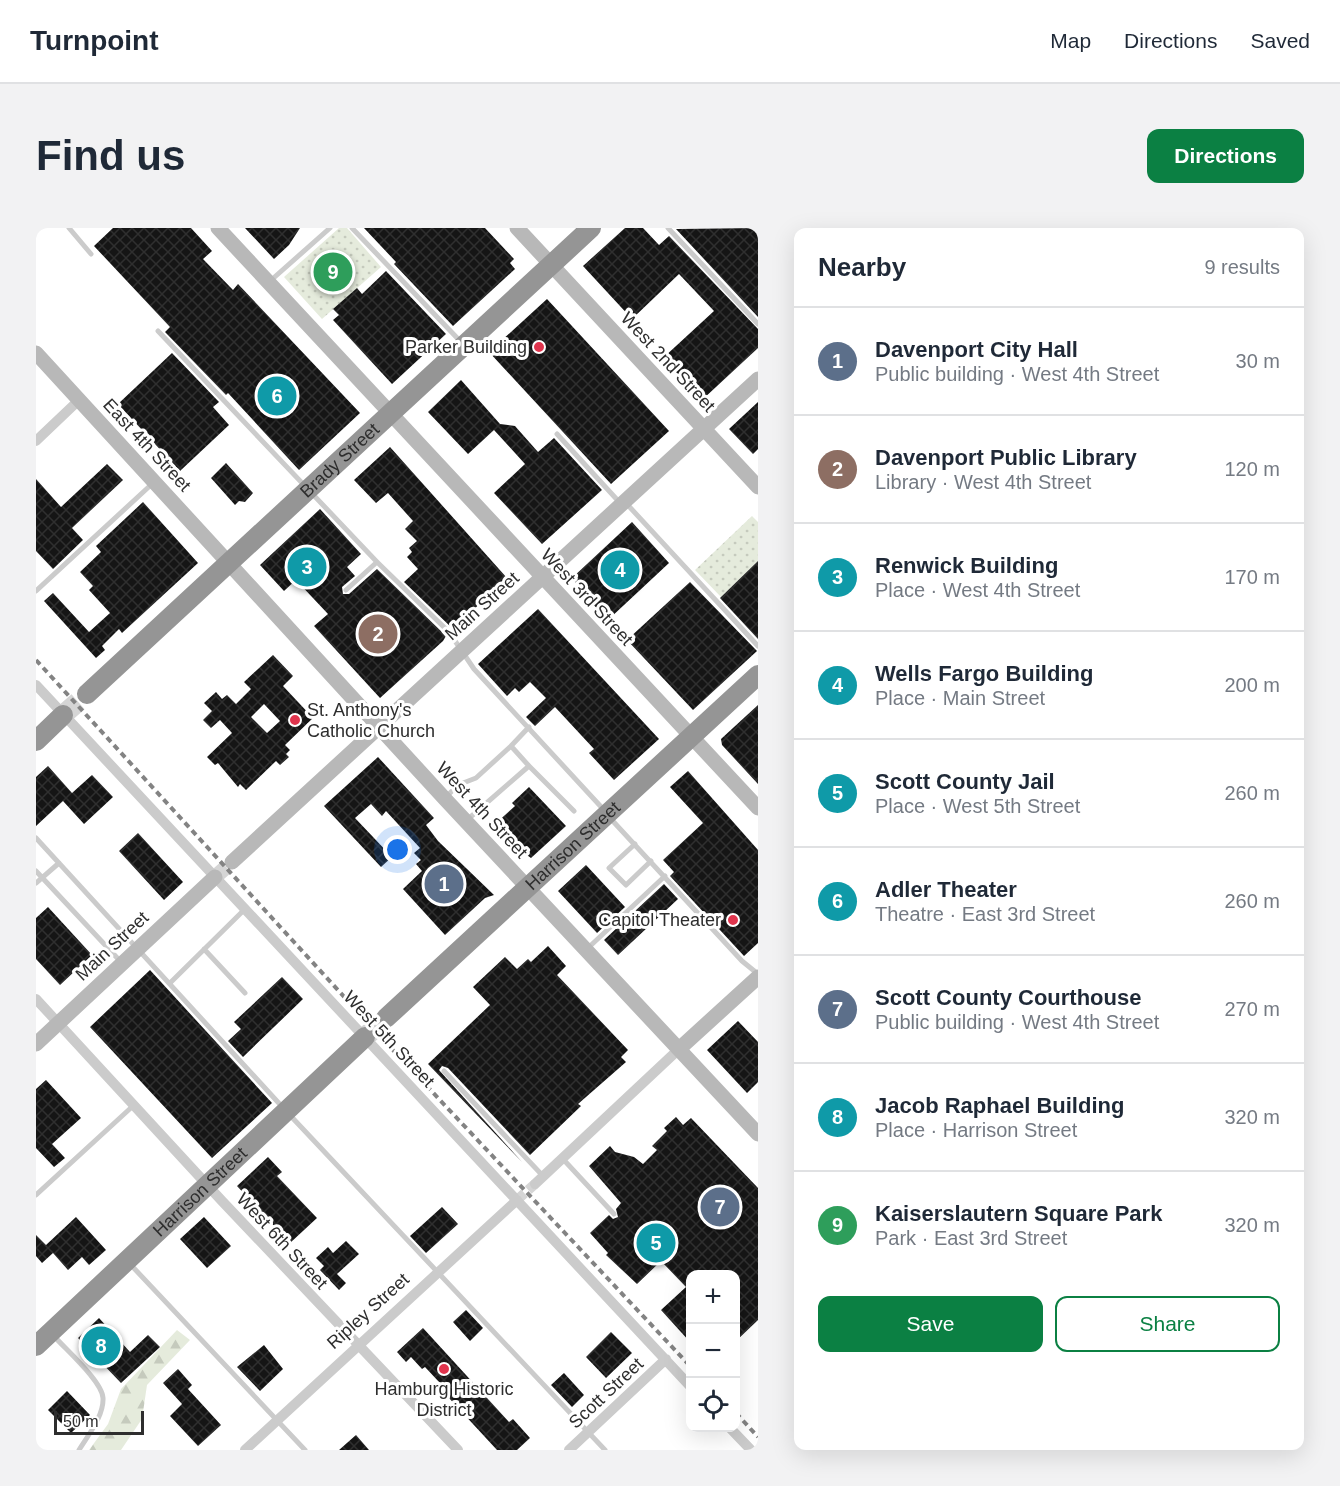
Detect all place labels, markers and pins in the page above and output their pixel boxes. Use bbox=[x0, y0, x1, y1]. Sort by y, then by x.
pin: 9 bbox=[314, 250, 352, 294]
place label: Parker Building bbox=[405, 337, 527, 357]
marker: Parker Building bbox=[532, 340, 546, 354]
pin: 6 bbox=[258, 374, 296, 418]
pin: 3 bbox=[288, 544, 326, 590]
pin: 4 bbox=[600, 548, 640, 592]
pin: 2 bbox=[358, 612, 398, 656]
place label: St. Anthony's Catholic Church bbox=[307, 700, 435, 741]
marker: St. Anthony's Catholic Church bbox=[288, 713, 302, 727]
pin: 1 bbox=[424, 862, 464, 906]
place label: Capitol Theater bbox=[598, 910, 721, 930]
marker: Capitol Theater bbox=[726, 913, 740, 927]
pin: 7 bbox=[700, 1184, 740, 1230]
pin: 5 bbox=[636, 1220, 676, 1266]
pin: 8 bbox=[82, 1324, 120, 1368]
marker: Hamburg Historic District bbox=[437, 1362, 451, 1376]
place label: Hamburg Historic District bbox=[374, 1379, 514, 1420]

